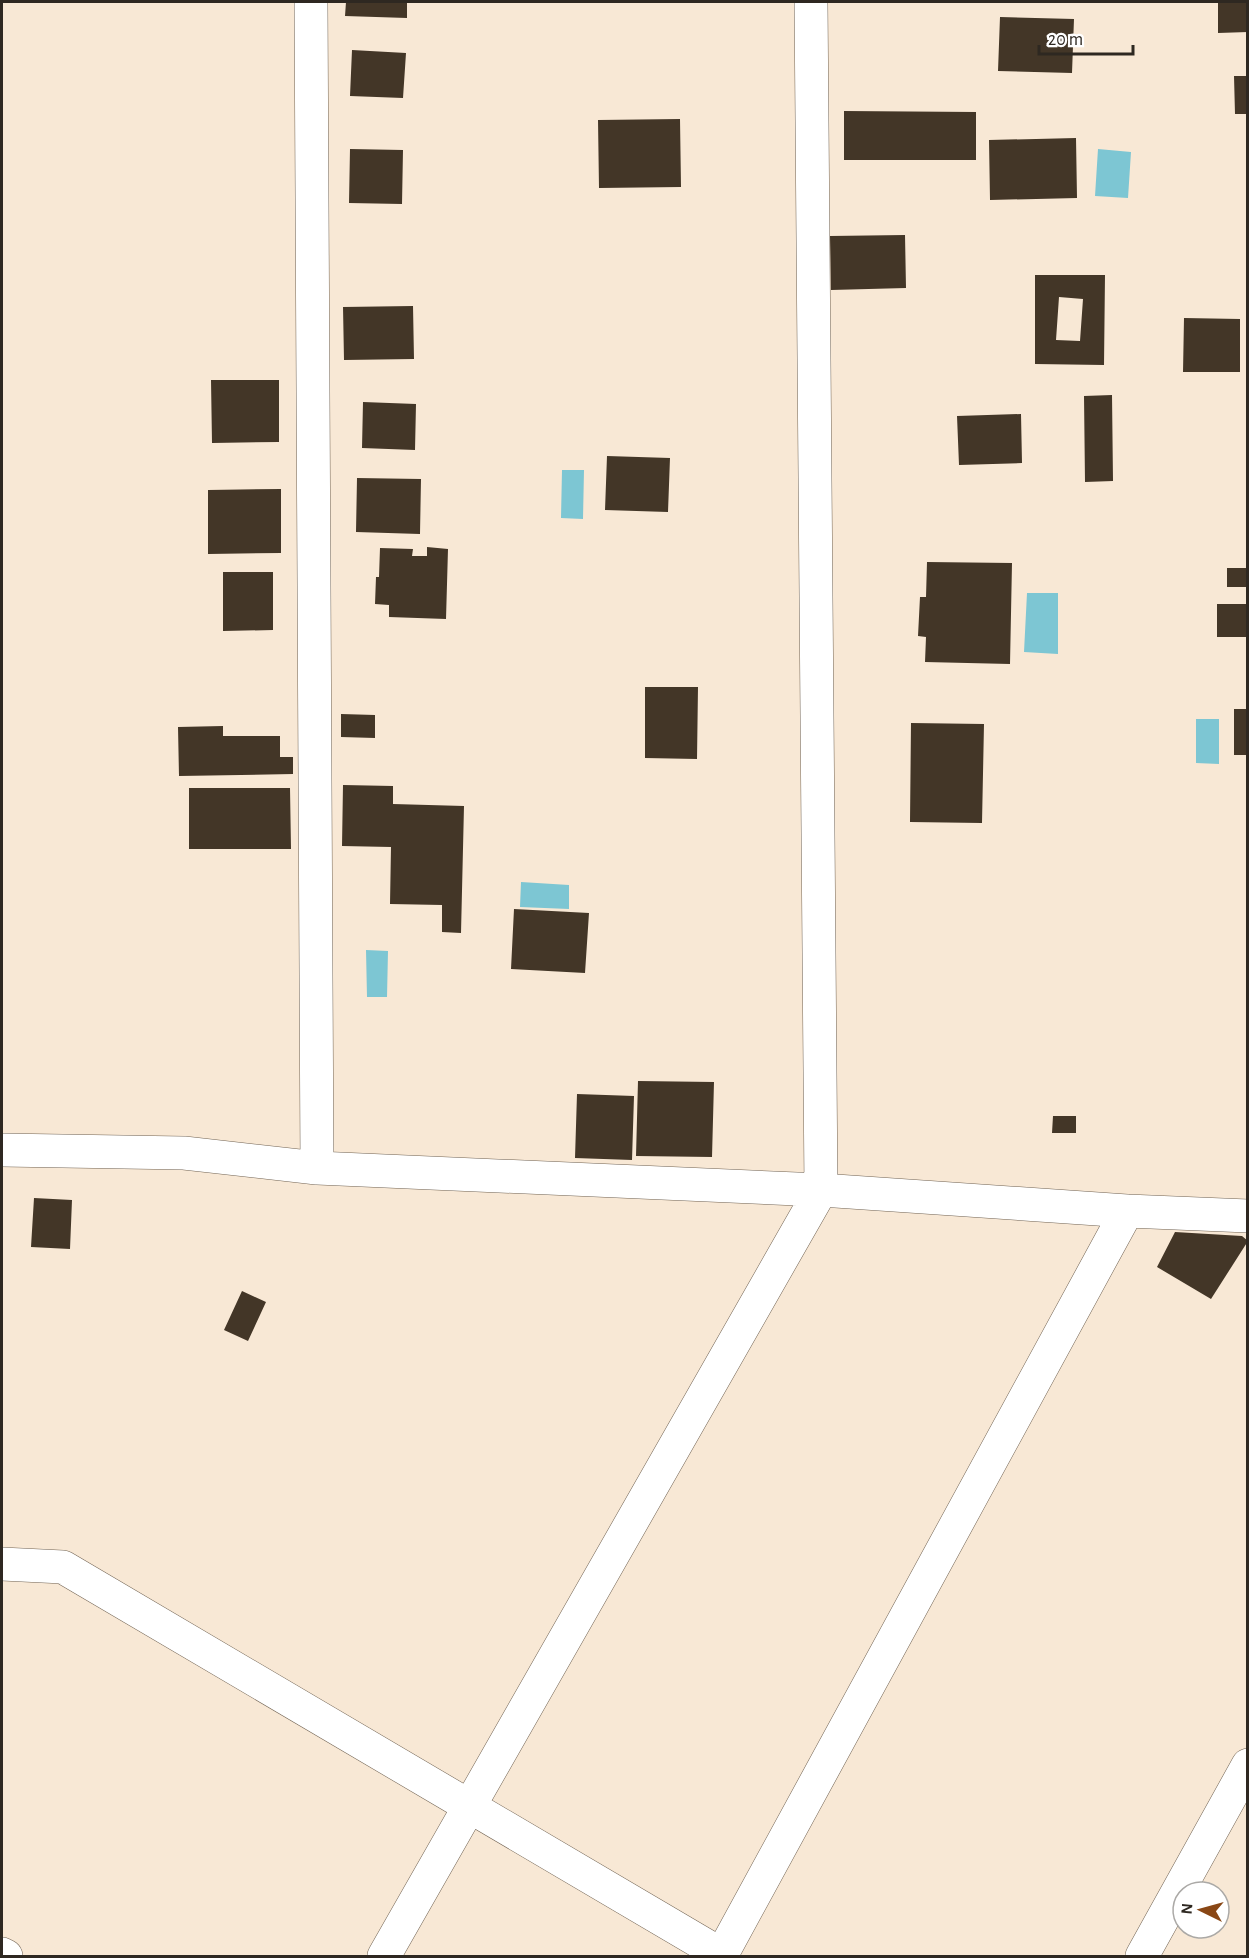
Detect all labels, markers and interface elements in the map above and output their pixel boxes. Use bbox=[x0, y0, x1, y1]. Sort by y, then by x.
scale bar bbox=[1039, 18, 1134, 56]
text: 20 m bbox=[1048, 31, 1083, 49]
north arrow bbox=[1171, 1880, 1231, 1940]
text: N bbox=[1179, 1903, 1196, 1915]

